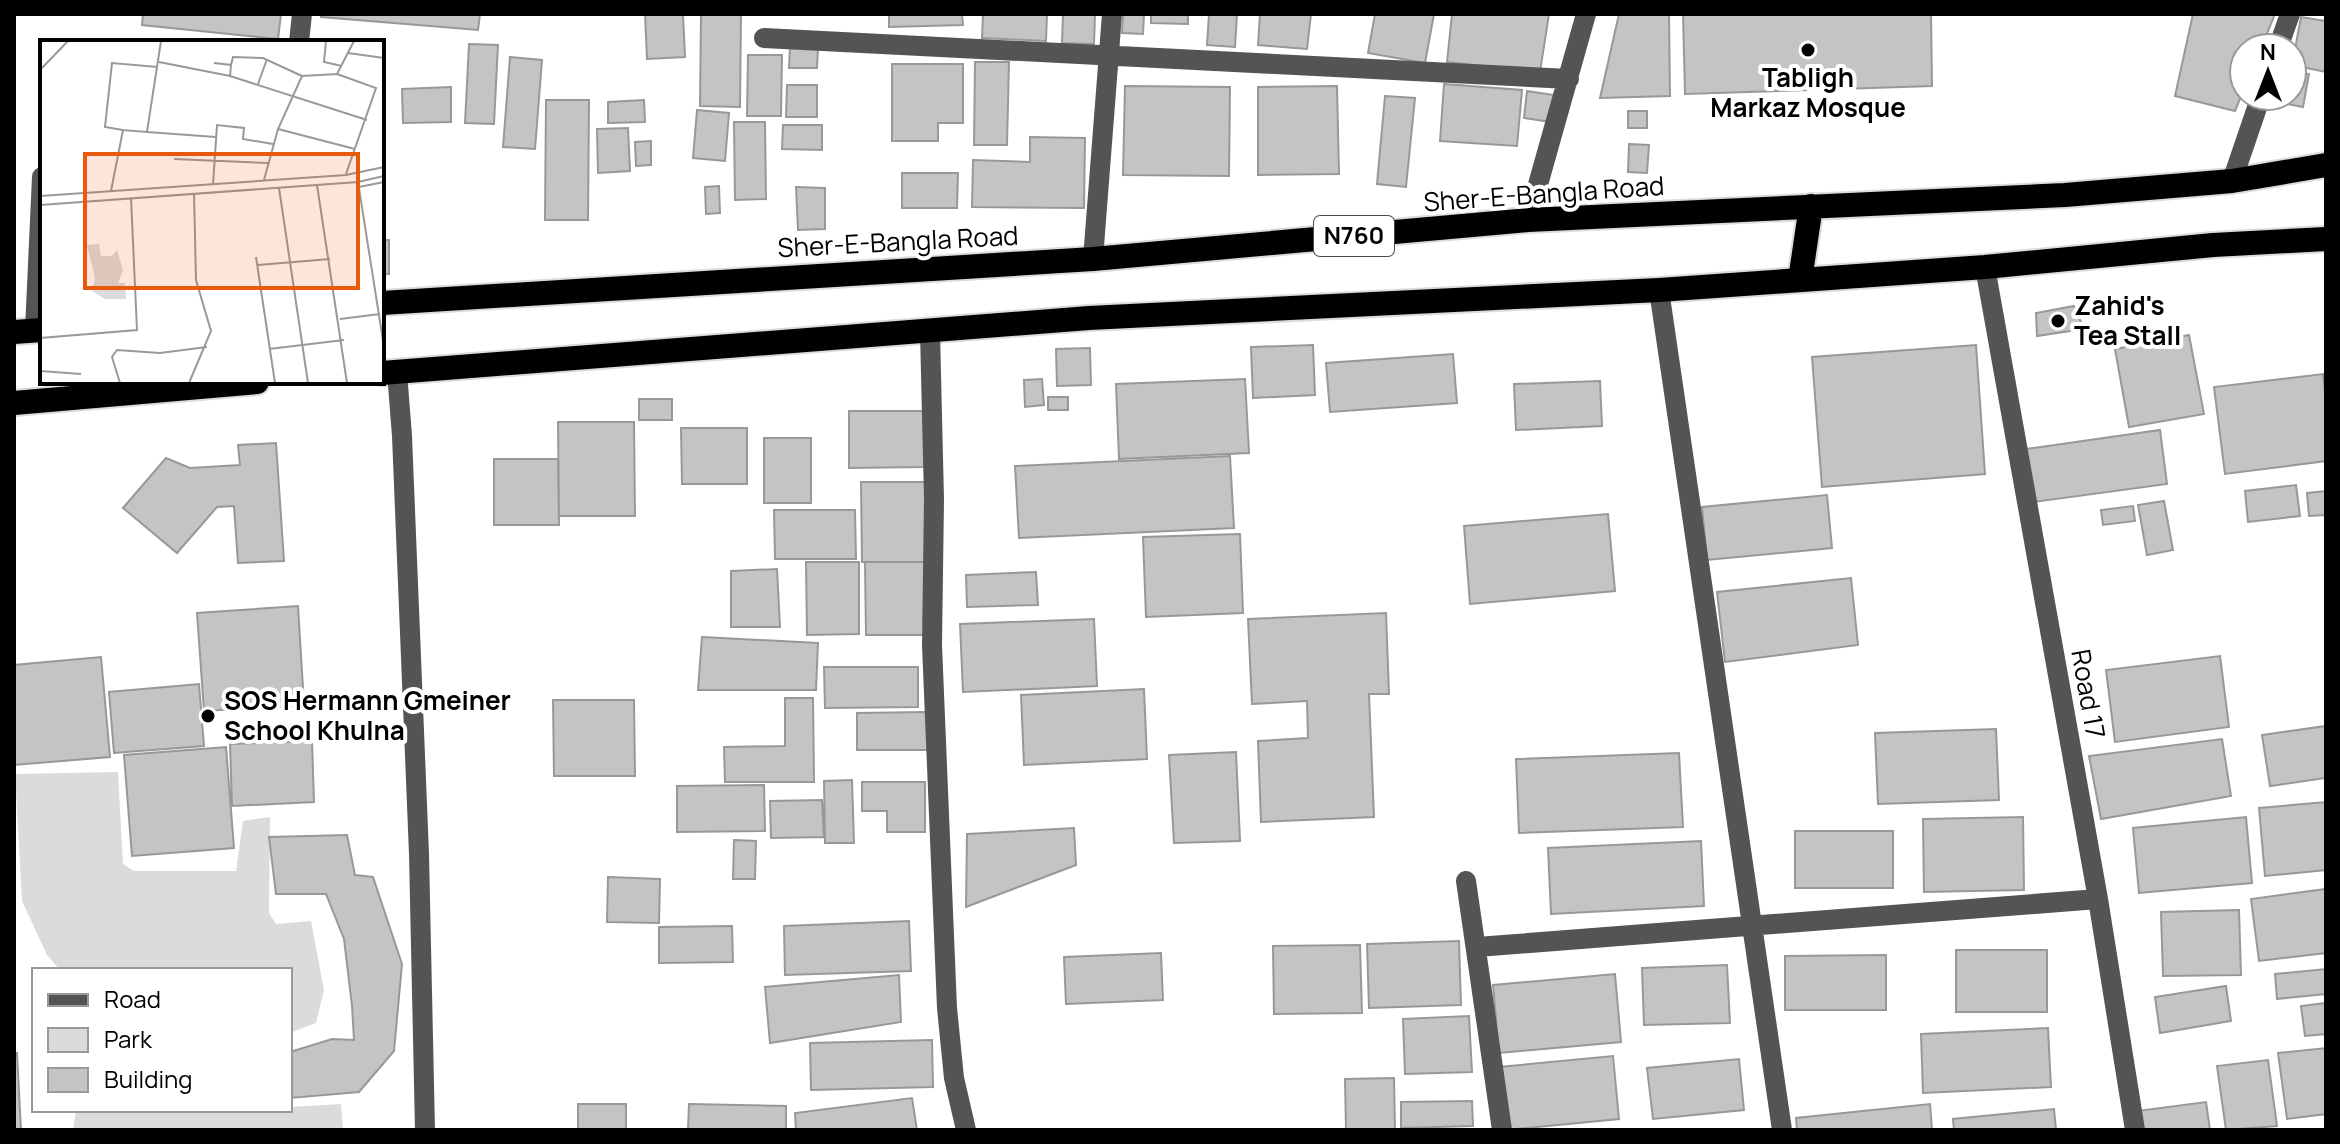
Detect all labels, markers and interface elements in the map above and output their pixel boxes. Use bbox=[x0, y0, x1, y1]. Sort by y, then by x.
north arrow bbox=[2228, 32, 2308, 112]
text: N bbox=[2260, 37, 2276, 67]
inset map bbox=[40, 40, 384, 384]
marker: Tabligh Markaz Mosque bbox=[1799, 41, 1817, 59]
place label: Tabligh Markaz Mosque bbox=[1710, 59, 1906, 125]
street label: Sher-E-Bangla Road bbox=[1422, 167, 1666, 219]
road number: N760 bbox=[1314, 216, 1394, 256]
street label: Sher-E-Bangla Road bbox=[777, 217, 1019, 265]
place label: Zahid's Tea Stall bbox=[2074, 287, 2181, 353]
marker: Zahid's Tea Stall bbox=[2049, 312, 2067, 330]
street label: Road 17 bbox=[2063, 646, 2115, 741]
place label: SOS Hermann Gmeiner School Khulna bbox=[224, 682, 511, 748]
marker: SOS Hermann Gmeiner School Khulna bbox=[199, 707, 217, 725]
legend bbox=[32, 968, 292, 1112]
text: Road bbox=[104, 982, 161, 1015]
text: Park bbox=[104, 1022, 153, 1055]
text: Building bbox=[104, 1062, 192, 1095]

